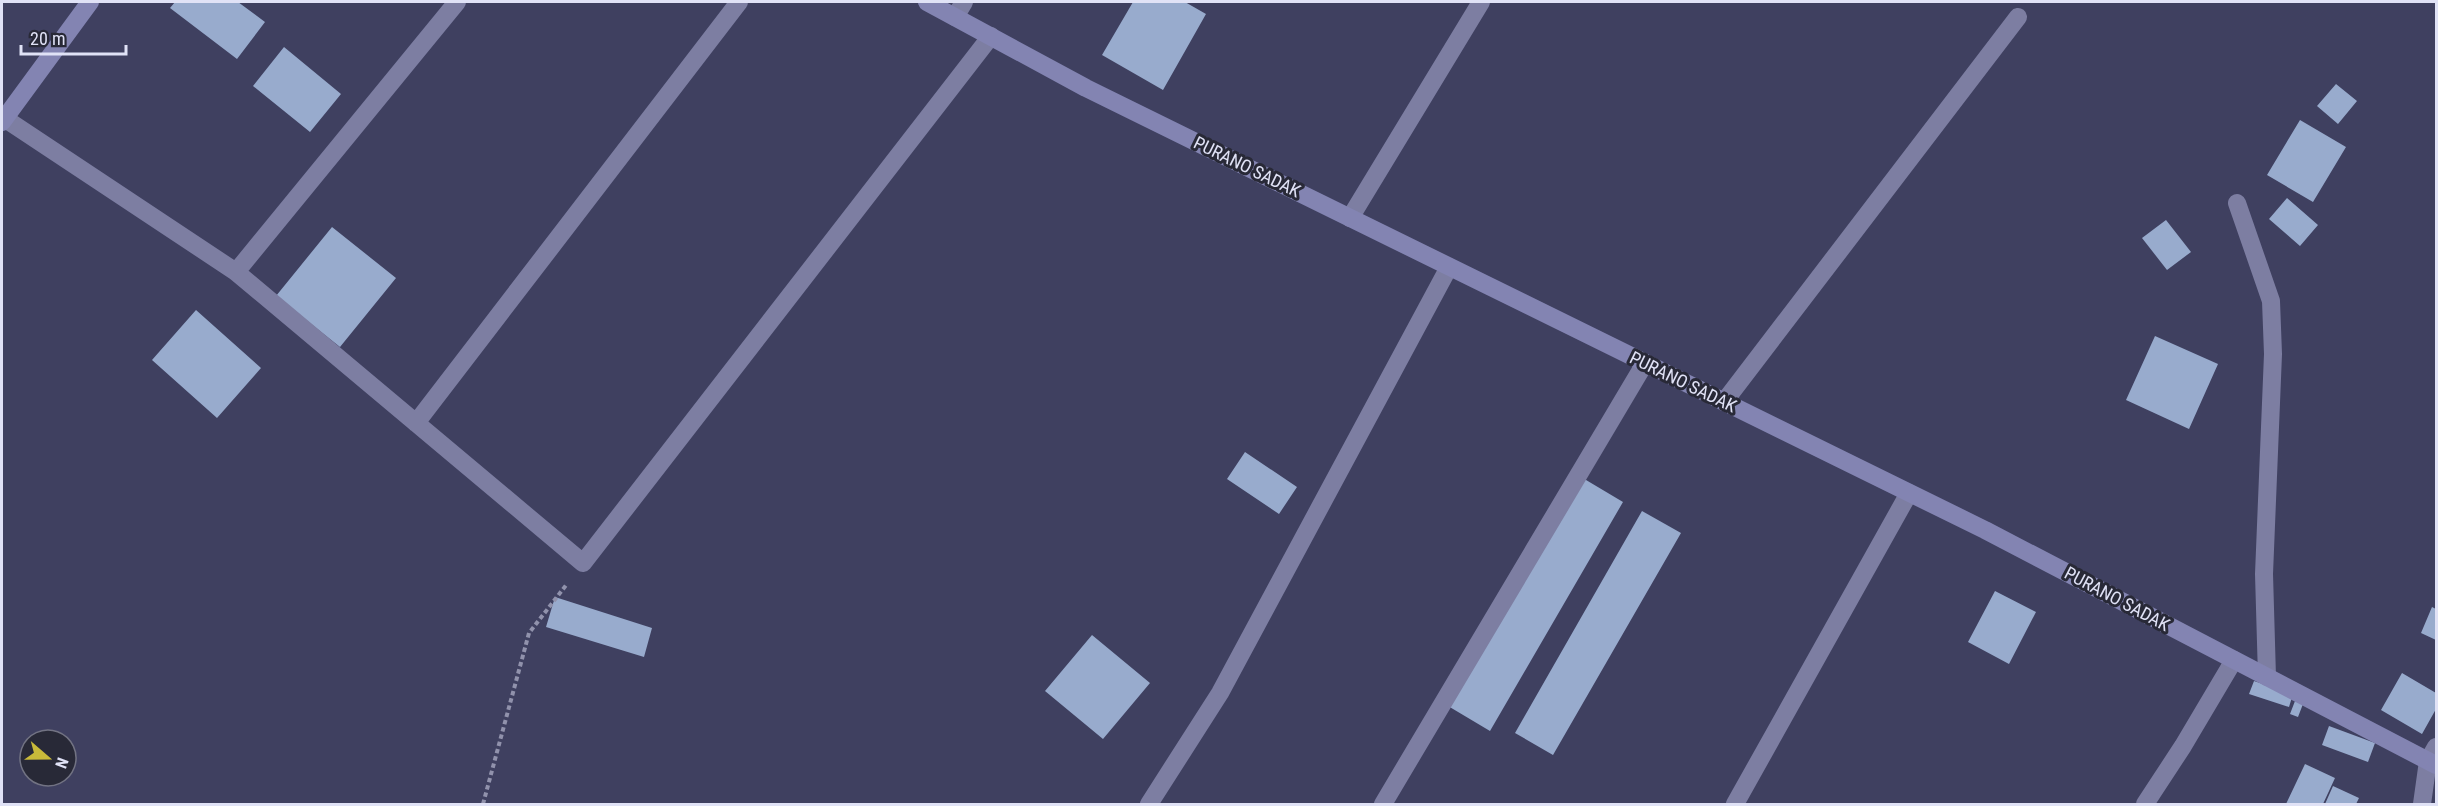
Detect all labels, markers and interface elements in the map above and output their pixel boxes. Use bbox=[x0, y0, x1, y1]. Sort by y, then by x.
scale bar bbox=[21, 18, 126, 56]
text: 20 m bbox=[30, 28, 65, 49]
street label: PURANO SADAK bbox=[1190, 132, 1304, 202]
street label: PURANO SADAK bbox=[1626, 347, 1740, 417]
street label: PURANO SADAK bbox=[2061, 562, 2174, 635]
north arrow bbox=[18, 728, 78, 788]
text: N bbox=[51, 755, 72, 771]

